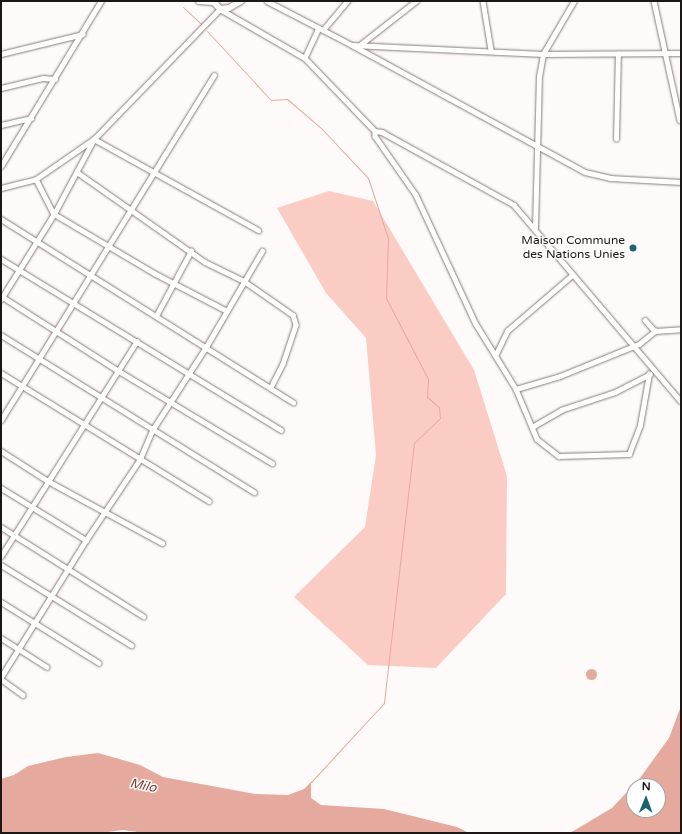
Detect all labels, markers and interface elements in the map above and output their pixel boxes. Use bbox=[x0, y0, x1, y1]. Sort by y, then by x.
place label: Maison Commune des Nations Unies bbox=[521, 234, 625, 262]
marker: Maison Commune des Nations Unies bbox=[628, 243, 638, 253]
water label: Milo bbox=[128, 776, 158, 796]
north arrow bbox=[626, 778, 666, 818]
text: N bbox=[642, 780, 651, 793]

